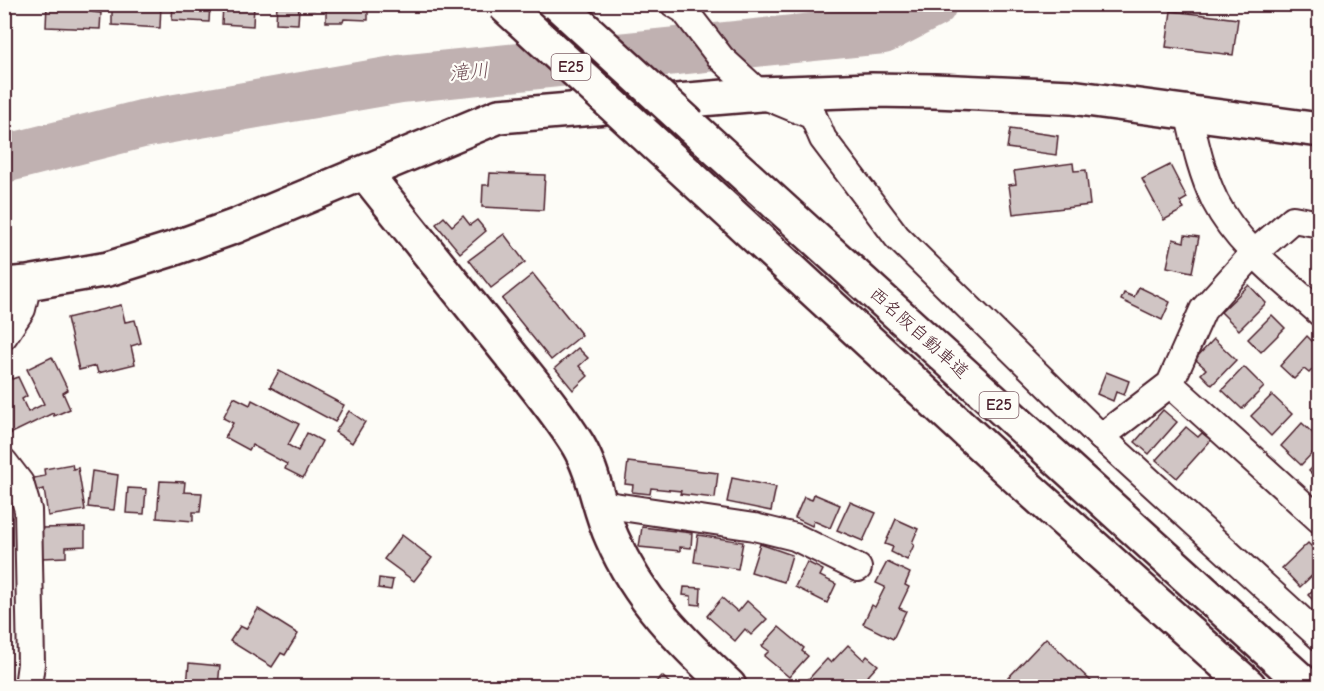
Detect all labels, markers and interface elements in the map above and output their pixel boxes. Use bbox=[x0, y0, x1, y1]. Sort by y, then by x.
road number: E25 bbox=[552, 54, 590, 80]
water label: 滝川 bbox=[448, 58, 490, 86]
street label: 西名阪自動車道 bbox=[865, 283, 973, 383]
road number: E25 bbox=[980, 392, 1018, 418]

